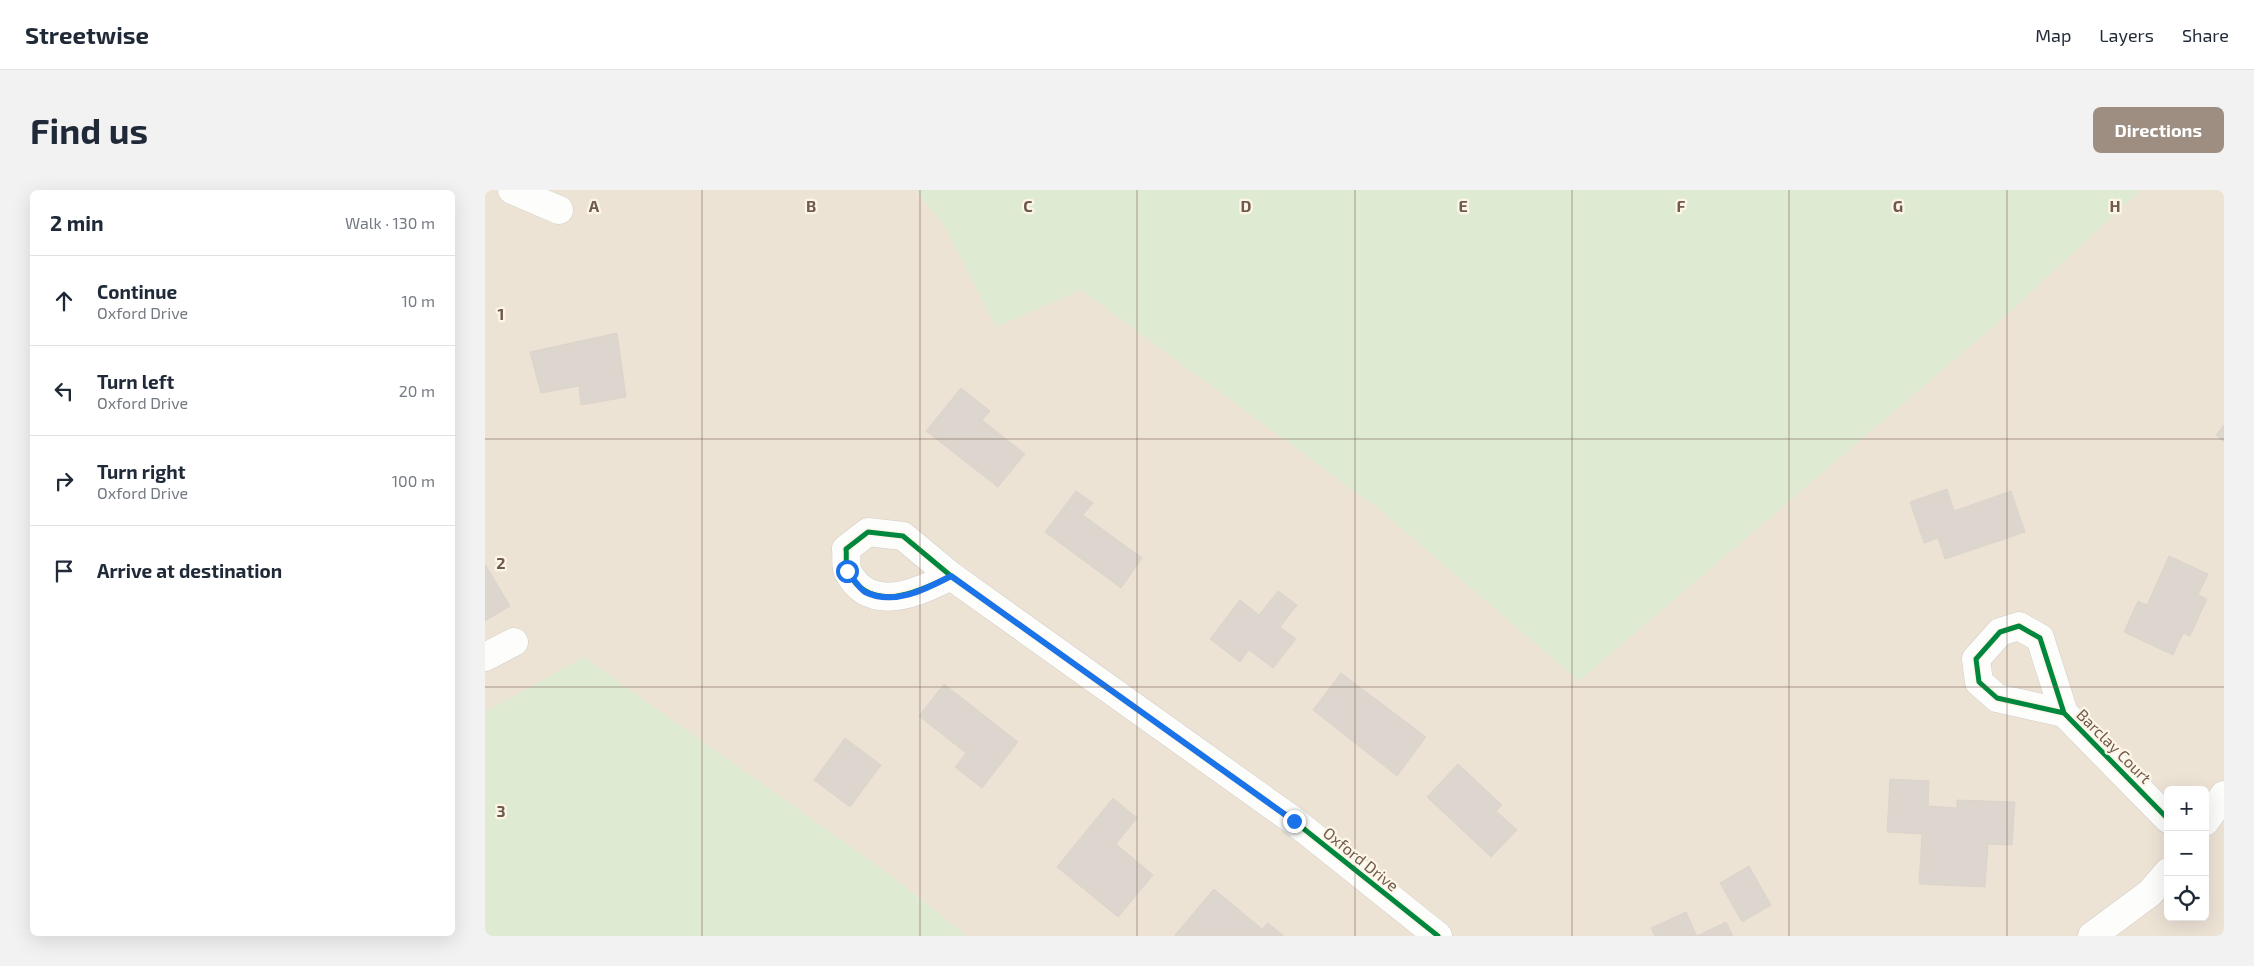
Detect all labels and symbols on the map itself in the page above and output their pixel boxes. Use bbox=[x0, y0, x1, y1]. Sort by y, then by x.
text: A bbox=[589, 196, 600, 215]
text: B bbox=[806, 196, 816, 215]
text: C bbox=[1023, 196, 1033, 215]
text: D bbox=[1241, 196, 1252, 215]
text: E bbox=[1458, 196, 1468, 215]
text: F bbox=[1677, 196, 1686, 215]
text: G bbox=[1893, 196, 1903, 215]
text: H bbox=[2109, 196, 2121, 215]
text: 1 bbox=[498, 304, 504, 323]
text: 2 bbox=[496, 553, 506, 572]
route start bbox=[836, 560, 859, 583]
street label: Barclay Court bbox=[2073, 704, 2156, 787]
text: 3 bbox=[496, 801, 506, 820]
route end bbox=[1283, 810, 1306, 833]
street label: Oxford Drive bbox=[1320, 823, 1403, 895]

